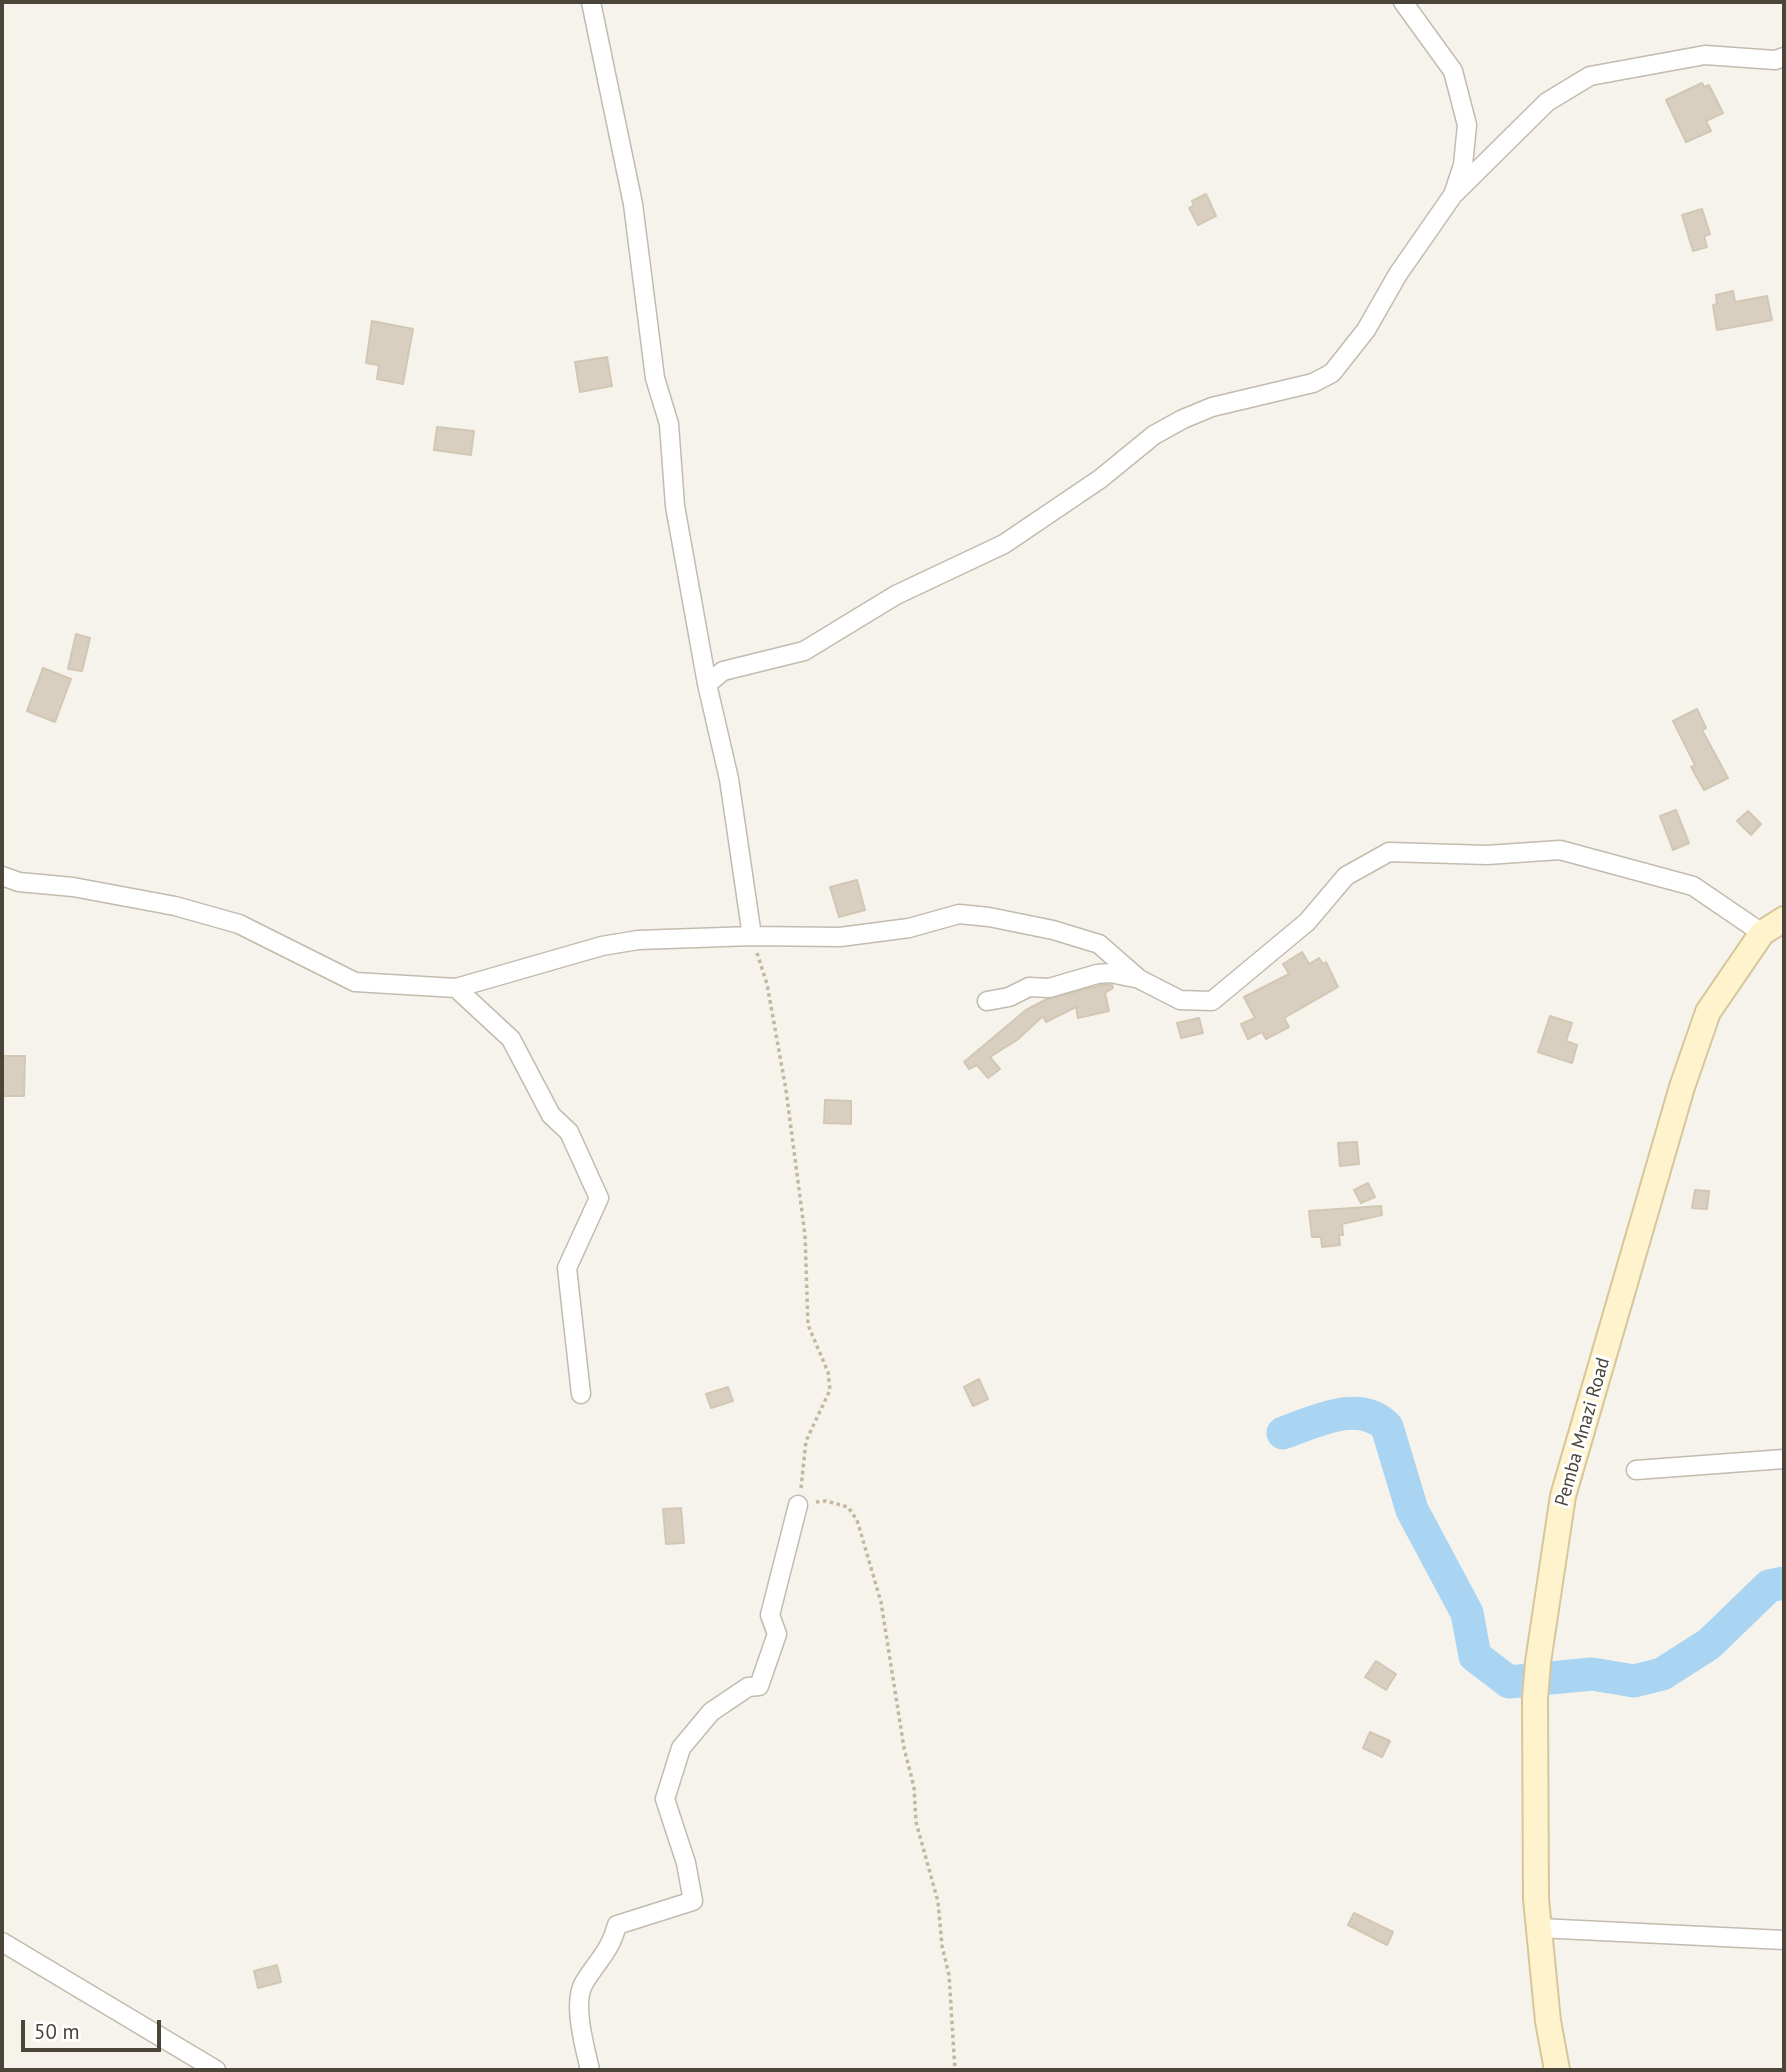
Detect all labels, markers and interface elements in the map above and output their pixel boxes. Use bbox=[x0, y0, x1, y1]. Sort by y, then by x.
street label: Pemba Mnazi Road bbox=[1551, 1355, 1615, 1509]
scale bar bbox=[24, 2006, 164, 2050]
text: 50 m bbox=[34, 2018, 80, 2045]

